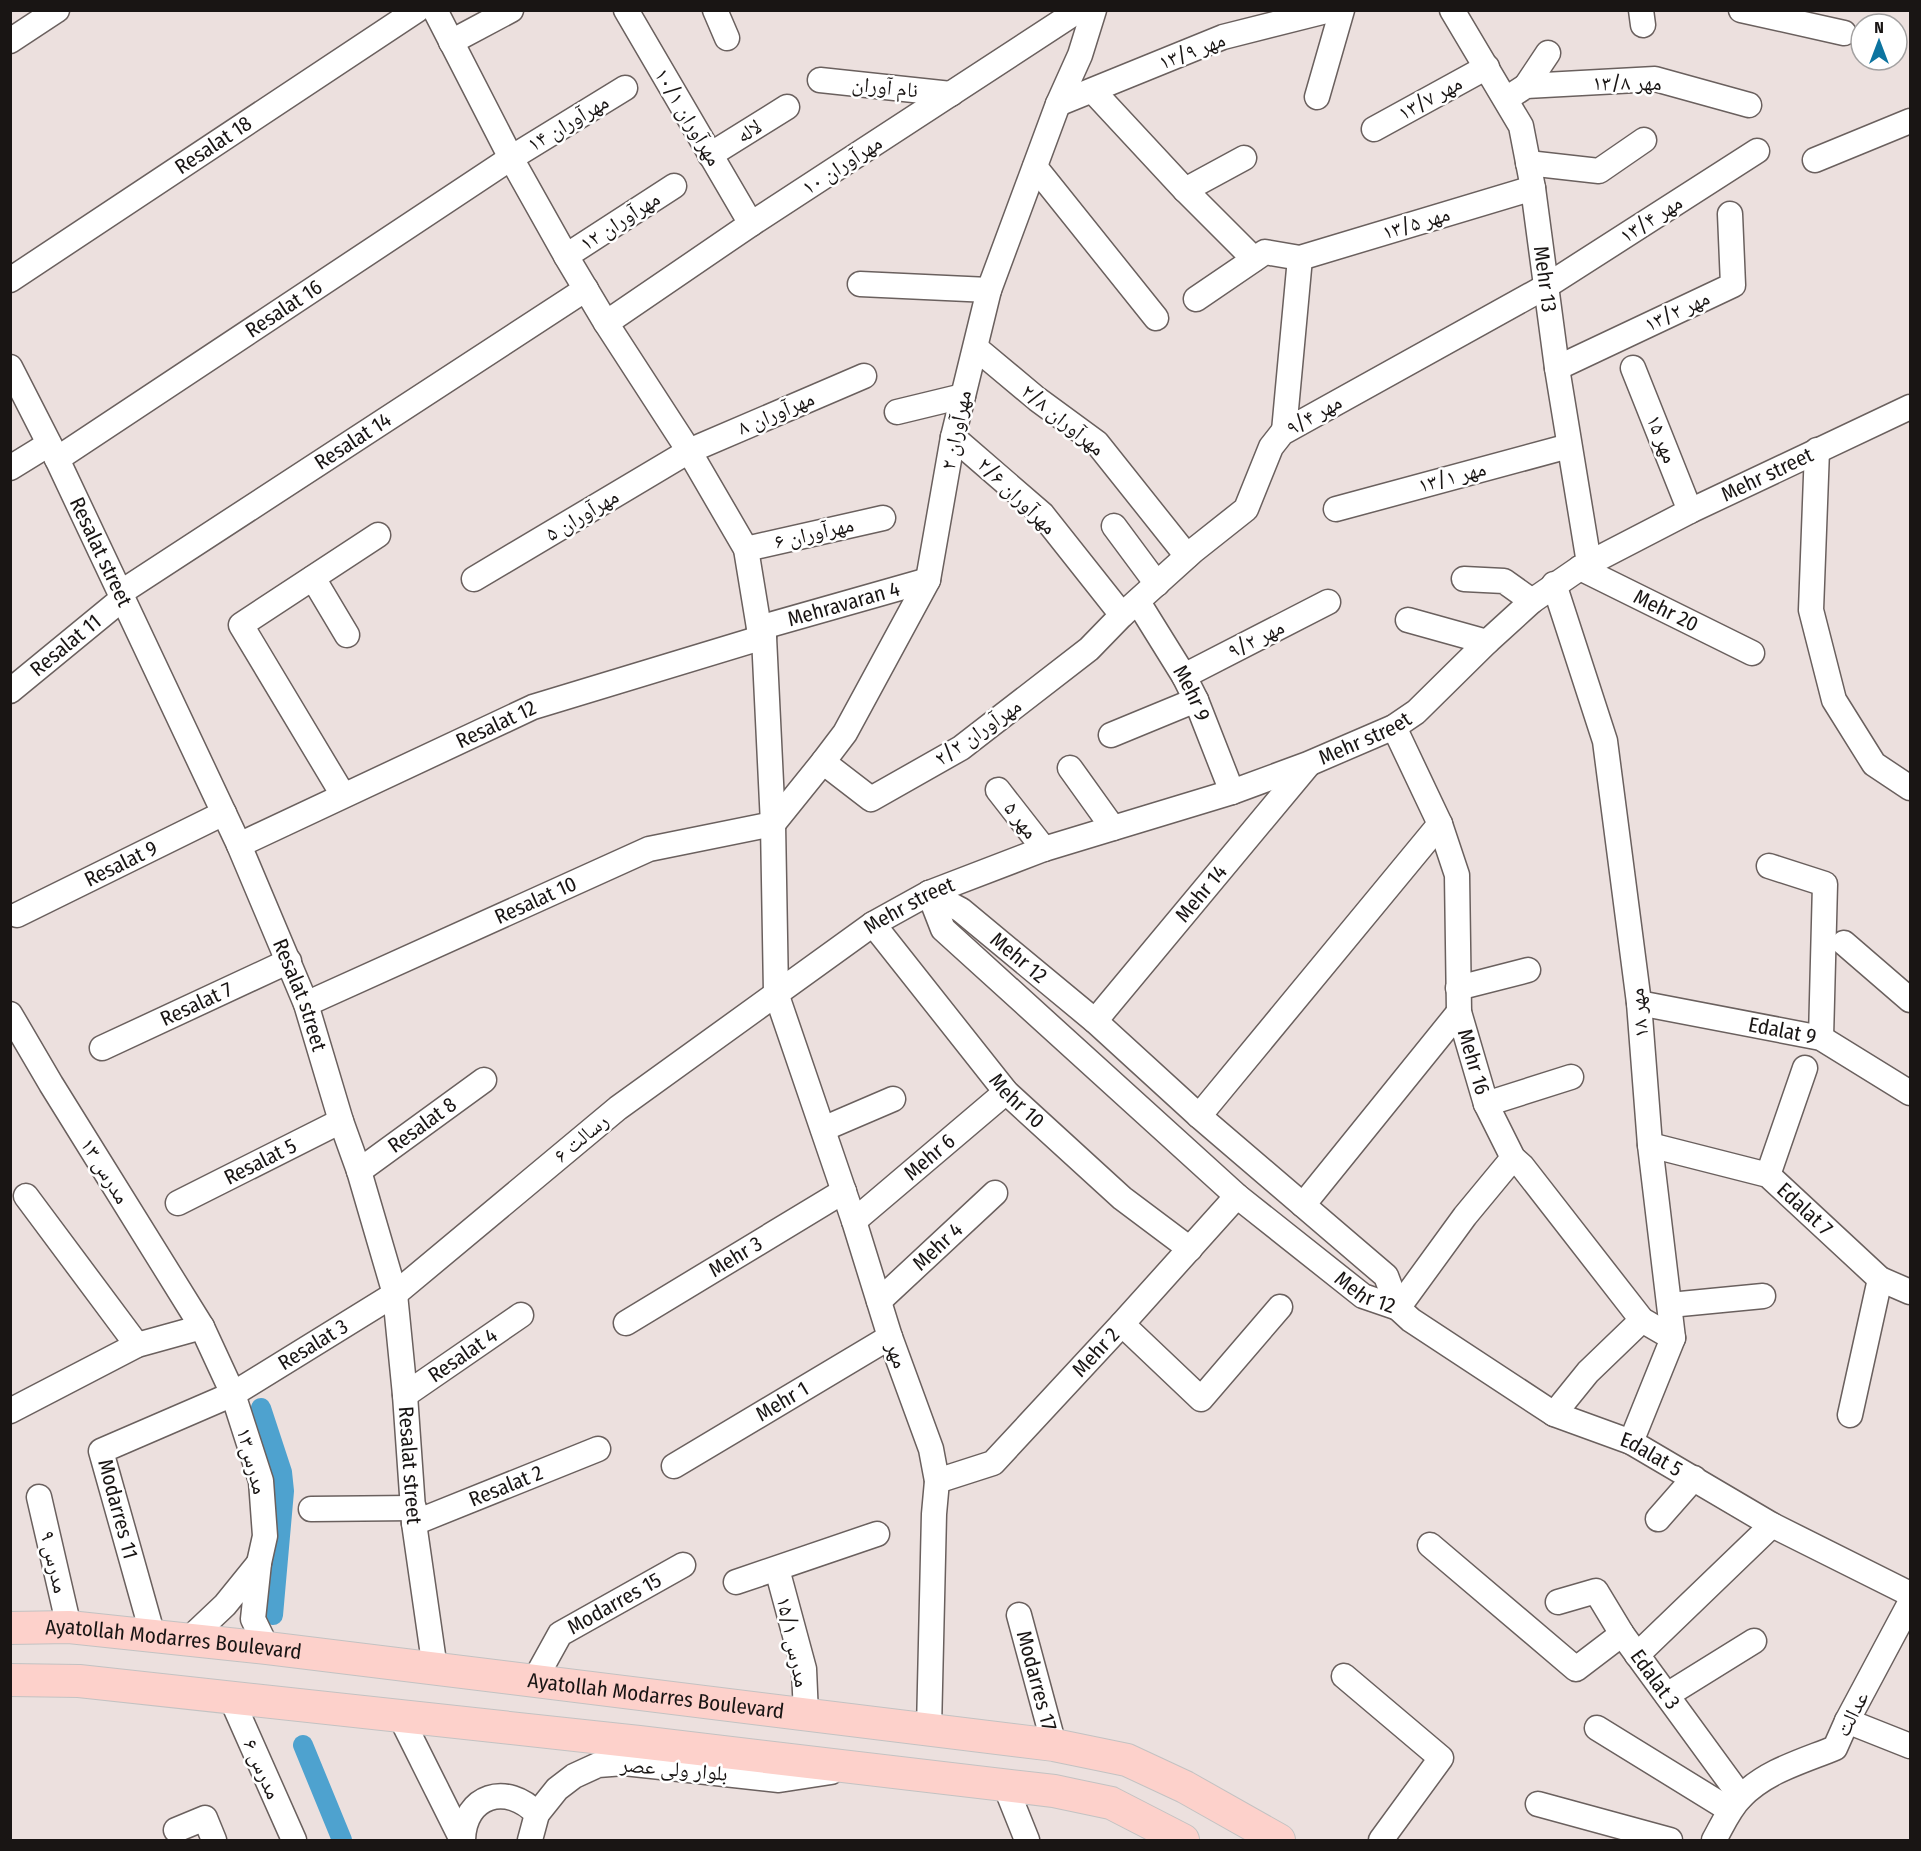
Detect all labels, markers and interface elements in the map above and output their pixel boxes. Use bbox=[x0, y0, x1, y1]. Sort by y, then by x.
north arrow bbox=[1849, 12, 1909, 72]
text: N bbox=[1874, 18, 1884, 37]
street label: مهر ۱۳/۹ bbox=[1155, 26, 1229, 76]
street label: مهرآوران ۱۰/۱ bbox=[649, 63, 727, 171]
street label: مهر ۱۳/۷ bbox=[1393, 70, 1467, 126]
street label: مهر ۱۳/۸ bbox=[1592, 70, 1662, 96]
street label: نام آوران bbox=[850, 71, 919, 104]
street label: ۱۴ مهرآوران bbox=[523, 89, 613, 157]
street label: Resalat 18 bbox=[170, 110, 257, 180]
street label: لاله bbox=[732, 113, 766, 149]
street label: مهرآوران ۱۰ bbox=[797, 130, 887, 200]
street label: مهرآوران ۱۲ bbox=[575, 186, 665, 256]
street label: مهر ۱۳/۴ bbox=[1615, 189, 1687, 249]
street label: مهر ۱۳/۵ bbox=[1379, 200, 1453, 246]
street label: Mehr 13 bbox=[1528, 244, 1562, 314]
street label: Resalat 16 bbox=[240, 274, 327, 343]
street label: مهر ۱۳/۲ bbox=[1640, 285, 1714, 337]
street label: مهرآوران ۲/۸ bbox=[1016, 378, 1110, 462]
street label: مهرآوران ۸ bbox=[734, 385, 818, 441]
street label: مهرآوران ۲ bbox=[935, 388, 977, 472]
street label: مهر ۹/۴ bbox=[1282, 389, 1346, 441]
street label: Resalat 14 bbox=[310, 407, 396, 476]
street label: مهر ۱۵ bbox=[1641, 411, 1683, 467]
street label: Mehr street bbox=[1717, 442, 1817, 507]
street label: مهرآوران ۲/۶ bbox=[972, 452, 1062, 540]
street label: مهر ۱۳/۱ bbox=[1415, 455, 1489, 499]
street label: مهرآوران ۵ bbox=[541, 483, 623, 547]
street label: Resalat street bbox=[64, 493, 138, 611]
street label: مهرآوران ۶ bbox=[772, 511, 856, 555]
street label: Mehravaran 4 bbox=[785, 576, 903, 632]
street label: Mehr 20 bbox=[1629, 584, 1703, 637]
street label: Resalat 11 bbox=[25, 609, 106, 682]
street label: مهر ۹/۲ bbox=[1224, 614, 1288, 664]
street label: Mehr 9 bbox=[1167, 660, 1216, 725]
street label: مهرآوران ۲/۲ bbox=[930, 693, 1026, 771]
street label: Resalat 12 bbox=[452, 694, 540, 754]
street label: Mehr street bbox=[1315, 706, 1416, 771]
street label: مهر ۵ bbox=[998, 796, 1044, 844]
street label: Resalat 9 bbox=[80, 835, 162, 893]
street label: Mehr 14 bbox=[1170, 859, 1233, 927]
street label: Resalat 10 bbox=[491, 870, 581, 930]
street label: Mehr street bbox=[858, 871, 958, 940]
street label: Mehr 12 bbox=[985, 927, 1052, 989]
street label: Resalat street bbox=[267, 935, 332, 1054]
street label: Resalat 7 bbox=[156, 976, 236, 1032]
street label: مهر ۱۸ bbox=[1623, 987, 1655, 1039]
street label: Edalat 9 bbox=[1746, 1011, 1819, 1050]
street label: Mehr 16 bbox=[1452, 1026, 1496, 1098]
street label: Mehr 10 bbox=[983, 1068, 1050, 1134]
street label: Resalat 8 bbox=[383, 1091, 461, 1159]
street label: رسالت ۶ bbox=[548, 1108, 614, 1168]
street label: Mehr 6 bbox=[899, 1128, 960, 1186]
street label: مدرس ۱۳ bbox=[75, 1133, 135, 1209]
street label: Resalat 5 bbox=[220, 1133, 301, 1191]
street label: Edalat 7 bbox=[1771, 1177, 1838, 1241]
street label: Mehr 4 bbox=[907, 1217, 968, 1276]
street label: Mehr 3 bbox=[704, 1231, 767, 1283]
street label: Mehr 12 bbox=[1329, 1265, 1399, 1319]
street label: Resalat 3 bbox=[273, 1313, 353, 1376]
street label: Resalat 4 bbox=[423, 1322, 502, 1388]
street label: Mehr 2 bbox=[1067, 1322, 1125, 1382]
street label: مهر bbox=[880, 1337, 914, 1372]
street label: Mehr 1 bbox=[751, 1376, 813, 1427]
street label: Resalat street bbox=[393, 1405, 427, 1525]
street label: مدرس۱۳ bbox=[231, 1425, 273, 1497]
street label: Edalat 5 bbox=[1617, 1426, 1687, 1482]
street label: Modarres 11 bbox=[92, 1456, 144, 1562]
street label: Resalat 2 bbox=[465, 1460, 547, 1513]
street label: مدرس ۹ bbox=[34, 1528, 74, 1596]
street label: Modarres 15 bbox=[563, 1567, 666, 1640]
street label: مدرس ۱۵/۱ bbox=[771, 1594, 815, 1690]
street label: Ayatollah Modarres Boulevard bbox=[45, 1614, 303, 1665]
street label: Modarres 17 bbox=[1011, 1628, 1063, 1734]
street label: Edalat 3 bbox=[1625, 1644, 1686, 1714]
street label: Ayatollah Modarres Boulevard bbox=[526, 1667, 786, 1725]
street label: عدالت bbox=[1830, 1687, 1874, 1741]
street label: مدرس ۶ bbox=[237, 1735, 287, 1803]
street label: بلوار ولی عصر bbox=[618, 1751, 729, 1787]

